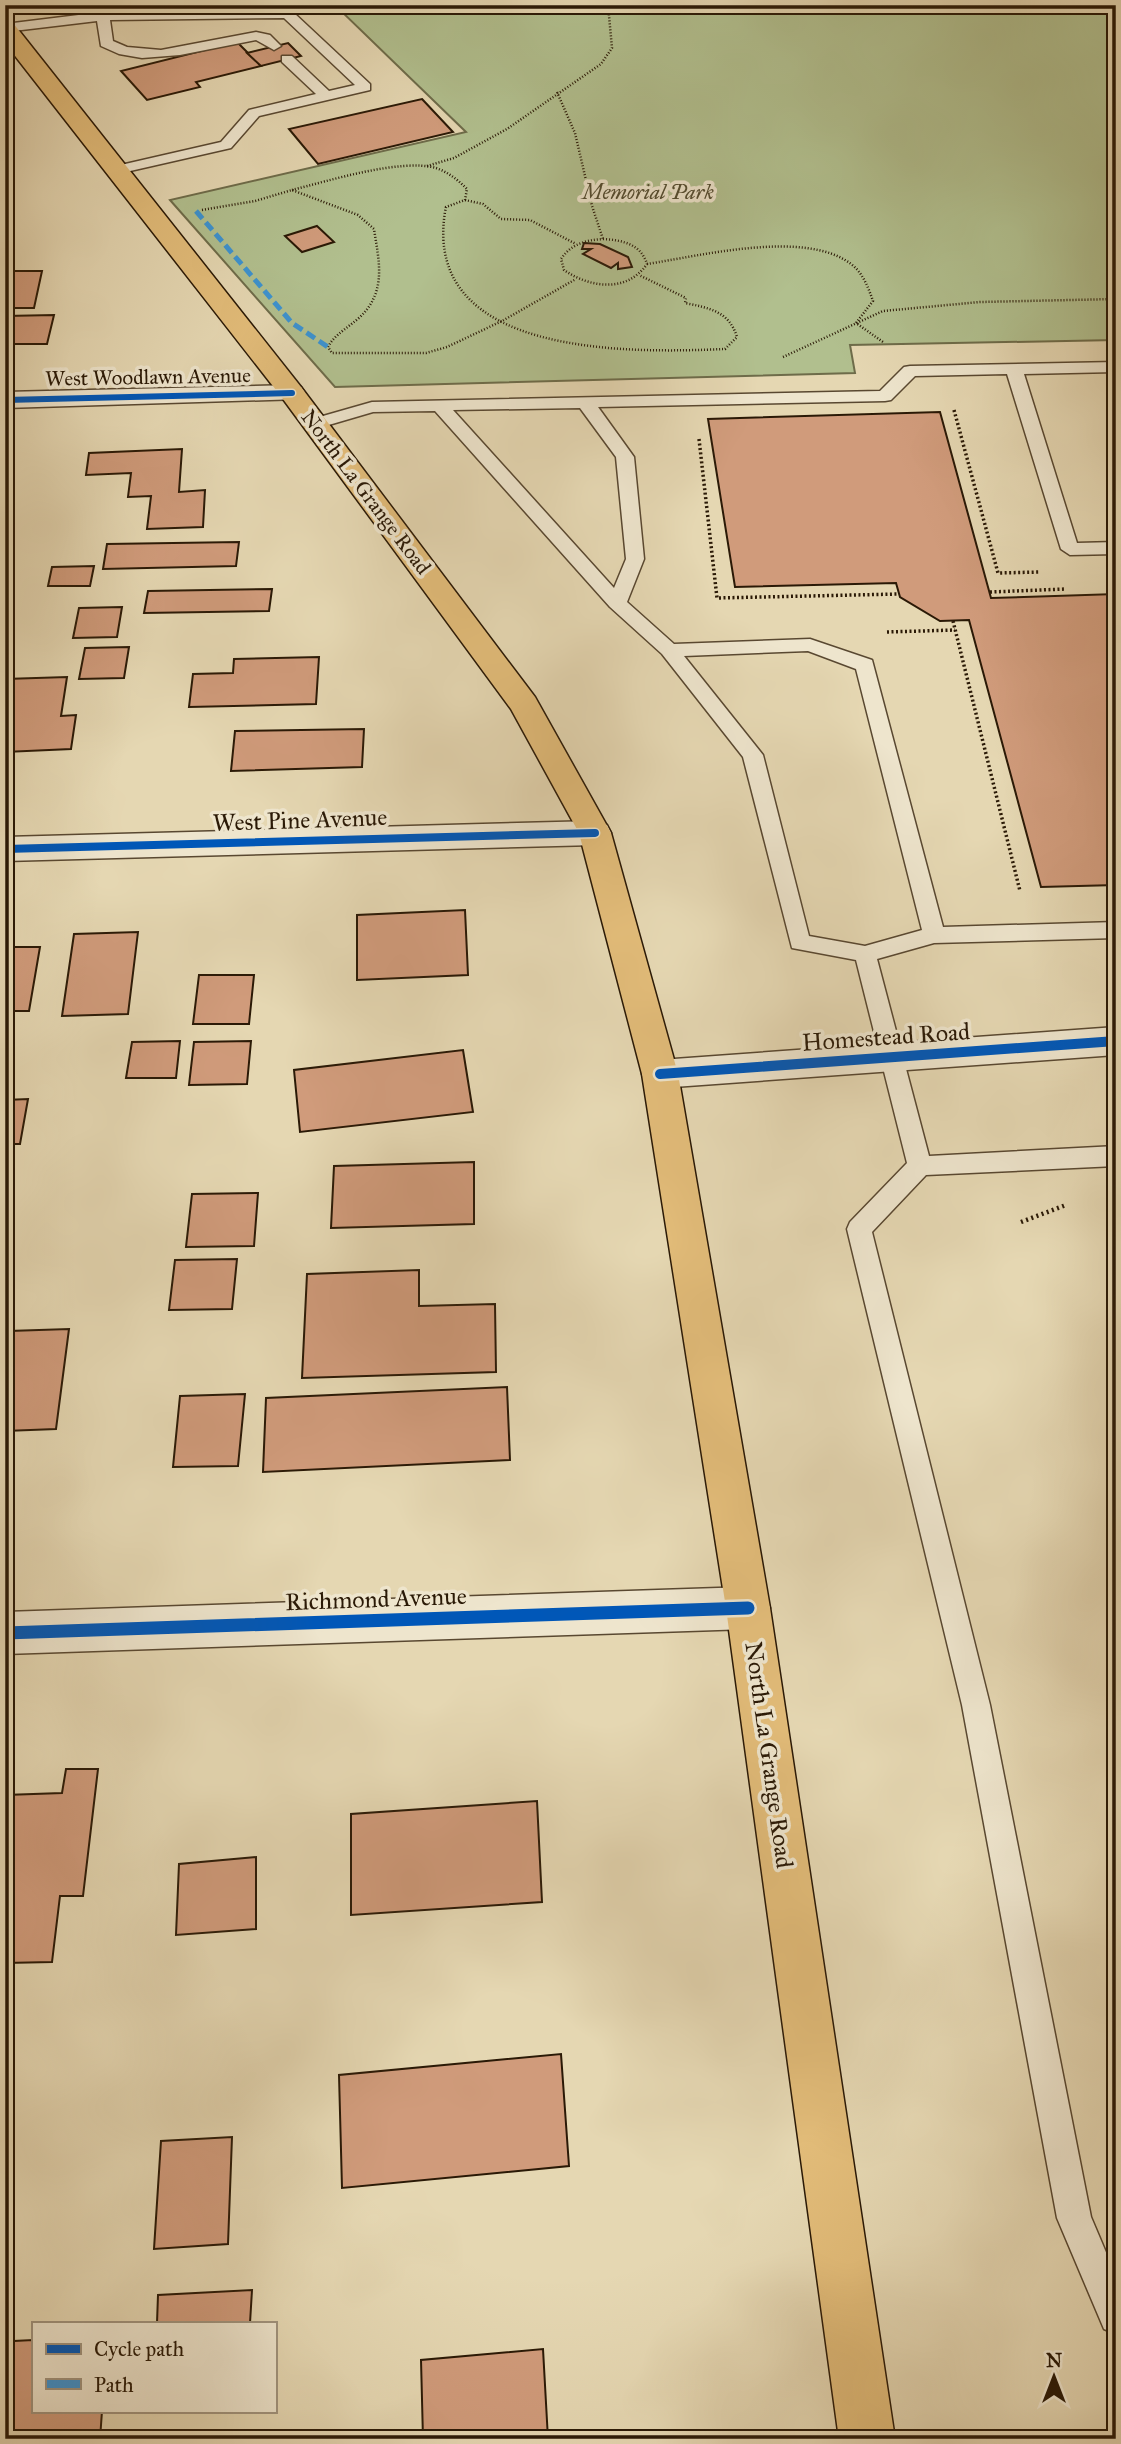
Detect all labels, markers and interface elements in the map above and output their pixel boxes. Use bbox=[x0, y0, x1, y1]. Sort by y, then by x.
park label: Memorial Park bbox=[580, 179, 714, 205]
street label: West Woodlawn Avenue bbox=[45, 362, 251, 392]
street label: North La Grange Road bbox=[295, 404, 437, 580]
street label: West Pine Avenue bbox=[212, 802, 388, 838]
street label: Homestead Road bbox=[801, 1016, 971, 1058]
street label: Richmond Avenue bbox=[285, 1581, 467, 1617]
street label: North La Grange Road bbox=[738, 1640, 800, 1870]
legend bbox=[32, 2322, 276, 2412]
text: Cycle path bbox=[94, 2336, 185, 2362]
north arrow bbox=[1020, 2342, 1090, 2412]
text: N bbox=[1046, 2349, 1062, 2372]
text: Path bbox=[94, 2372, 134, 2398]

